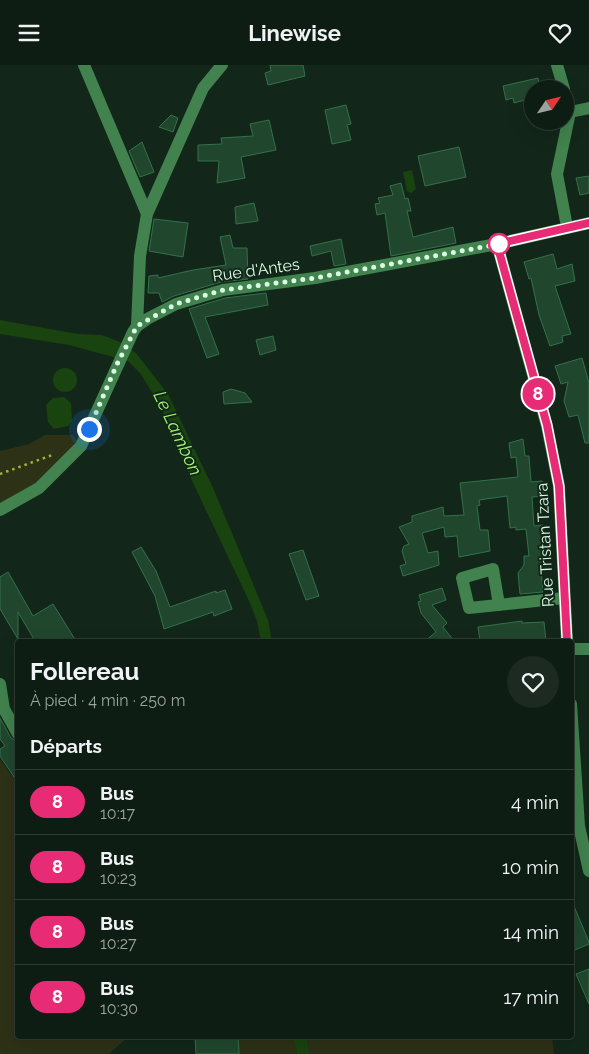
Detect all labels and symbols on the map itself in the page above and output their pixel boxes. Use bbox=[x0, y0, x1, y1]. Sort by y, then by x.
north arrow bbox=[524, 80, 574, 130]
unlabelled marker bbox=[488, 233, 510, 255]
street label: Rue d'Antes bbox=[211, 254, 301, 286]
line badge: 8 bbox=[522, 378, 554, 410]
water label: Le Lambon bbox=[149, 387, 207, 479]
your location bbox=[77, 417, 102, 442]
street label: Rue Tristan Tzara bbox=[532, 482, 558, 608]

